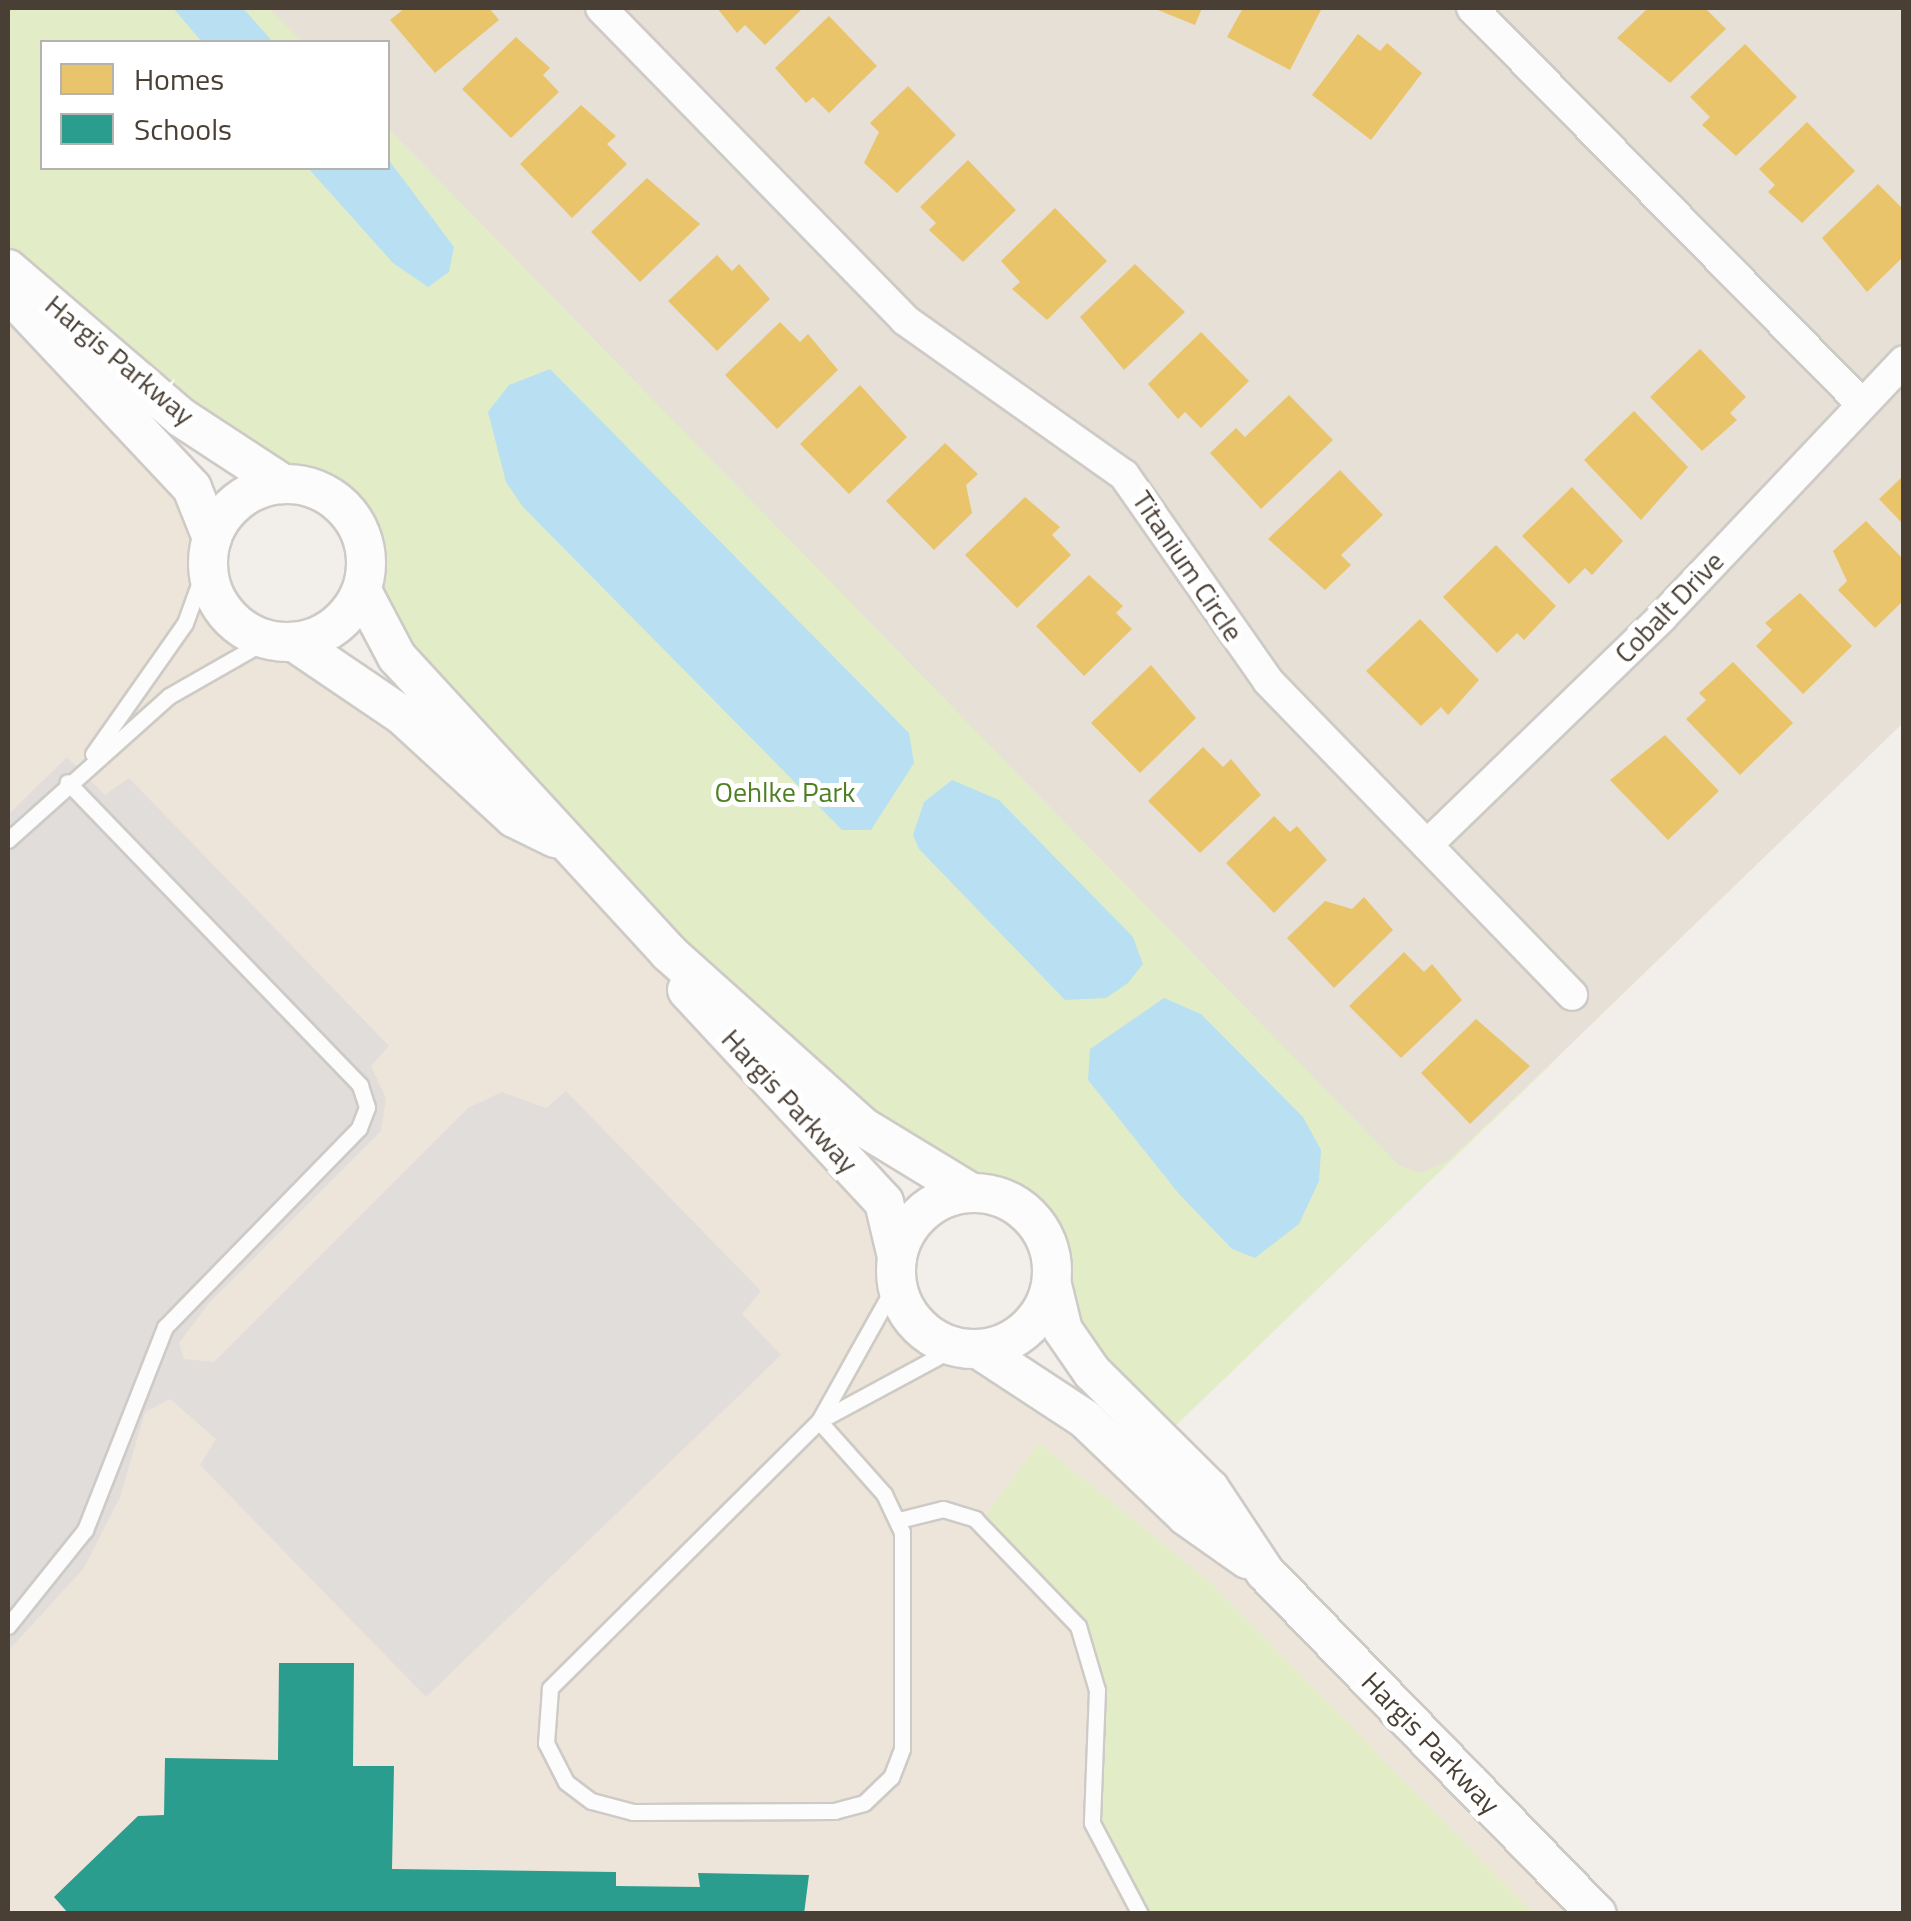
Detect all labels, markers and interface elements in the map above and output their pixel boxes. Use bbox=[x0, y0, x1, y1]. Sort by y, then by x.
legend bbox=[40, 40, 390, 170]
text: Homes bbox=[134, 56, 224, 102]
text: Schools bbox=[134, 106, 232, 152]
street label: Hargis Parkway bbox=[39, 288, 201, 432]
street label: Titanium Circle bbox=[1125, 485, 1251, 647]
street label: Cobalt Drive bbox=[1608, 544, 1730, 670]
park label: Oehlke Park bbox=[714, 775, 856, 809]
street label: Hargis Parkway bbox=[715, 1022, 865, 1180]
street label: Hargis Parkway bbox=[1355, 1665, 1507, 1821]

